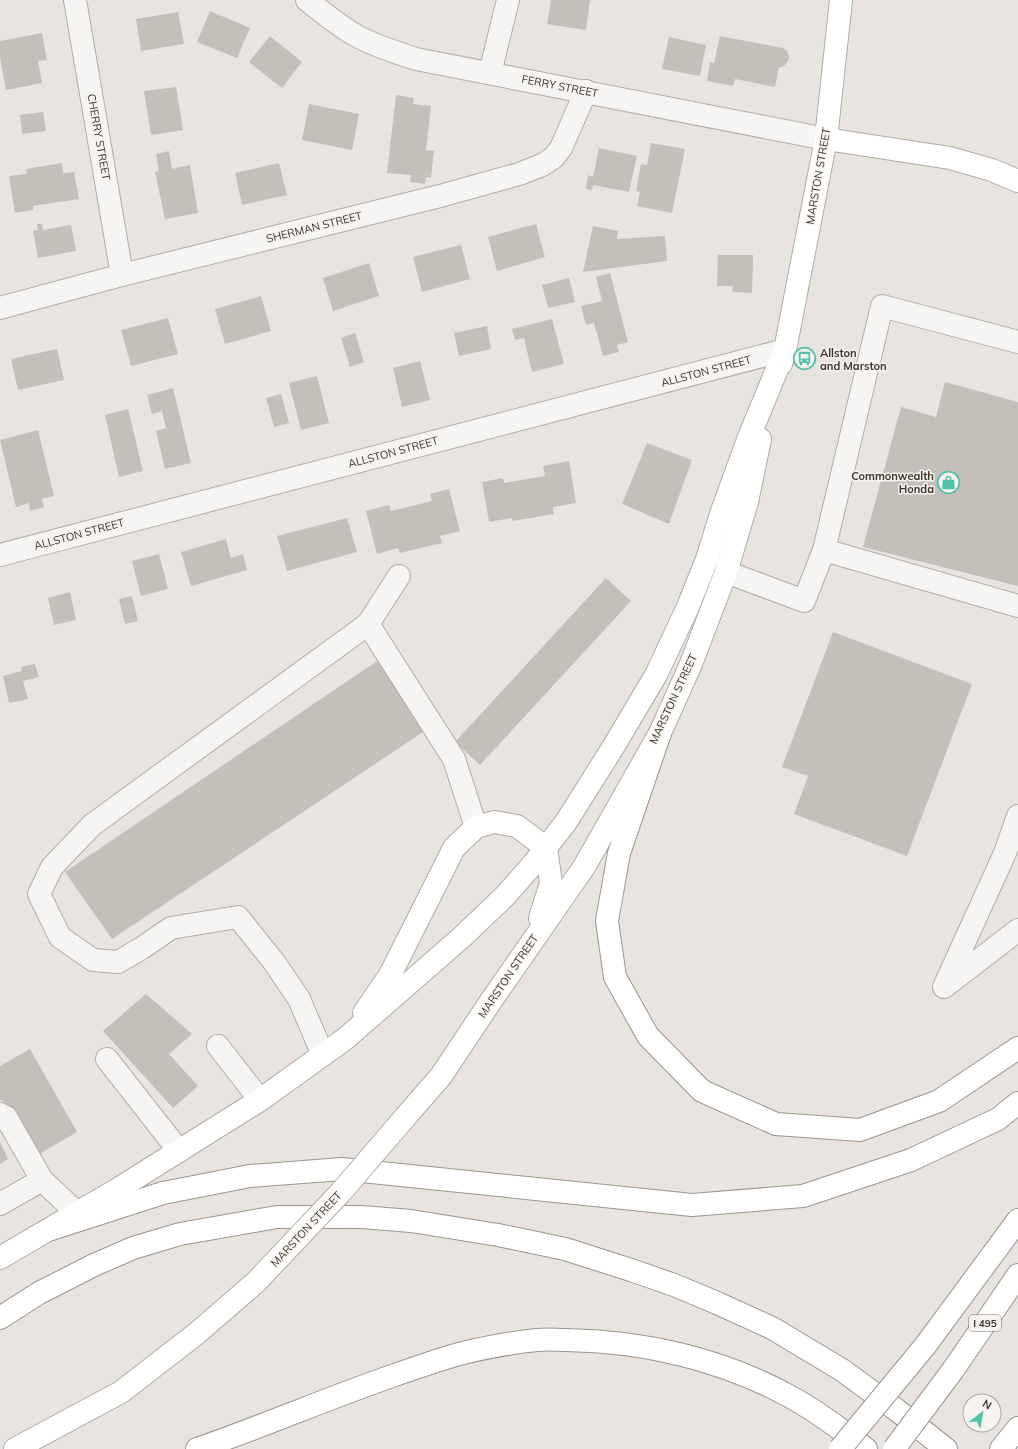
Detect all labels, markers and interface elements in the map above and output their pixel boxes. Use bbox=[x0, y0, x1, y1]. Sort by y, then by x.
street label: FERRY STREET bbox=[521, 72, 600, 100]
street label: CHERRY STREET bbox=[85, 93, 114, 182]
street label: MARSTON STREET bbox=[803, 126, 833, 225]
street label: SHERMAN STREET bbox=[265, 208, 364, 246]
bus stop icon: Allston and Marston bbox=[791, 346, 817, 372]
place label: Allston and Marston bbox=[820, 346, 887, 373]
street label: ALLSTON STREET bbox=[659, 352, 753, 390]
street label: ALLSTON STREET bbox=[346, 433, 440, 471]
place label: Commonwealth Honda bbox=[851, 469, 934, 496]
shop icon: Commonwealth Honda bbox=[936, 469, 962, 495]
street label: ALLSTON STREET bbox=[32, 515, 126, 553]
street label: MARSTON STREET bbox=[646, 651, 700, 746]
street label: MARSTON STREET bbox=[475, 931, 541, 1021]
street label: MARSTON STREET bbox=[267, 1188, 345, 1270]
road number: I 495 bbox=[969, 1315, 1001, 1331]
north arrow bbox=[962, 1393, 1002, 1433]
text: N bbox=[980, 1396, 994, 1413]

